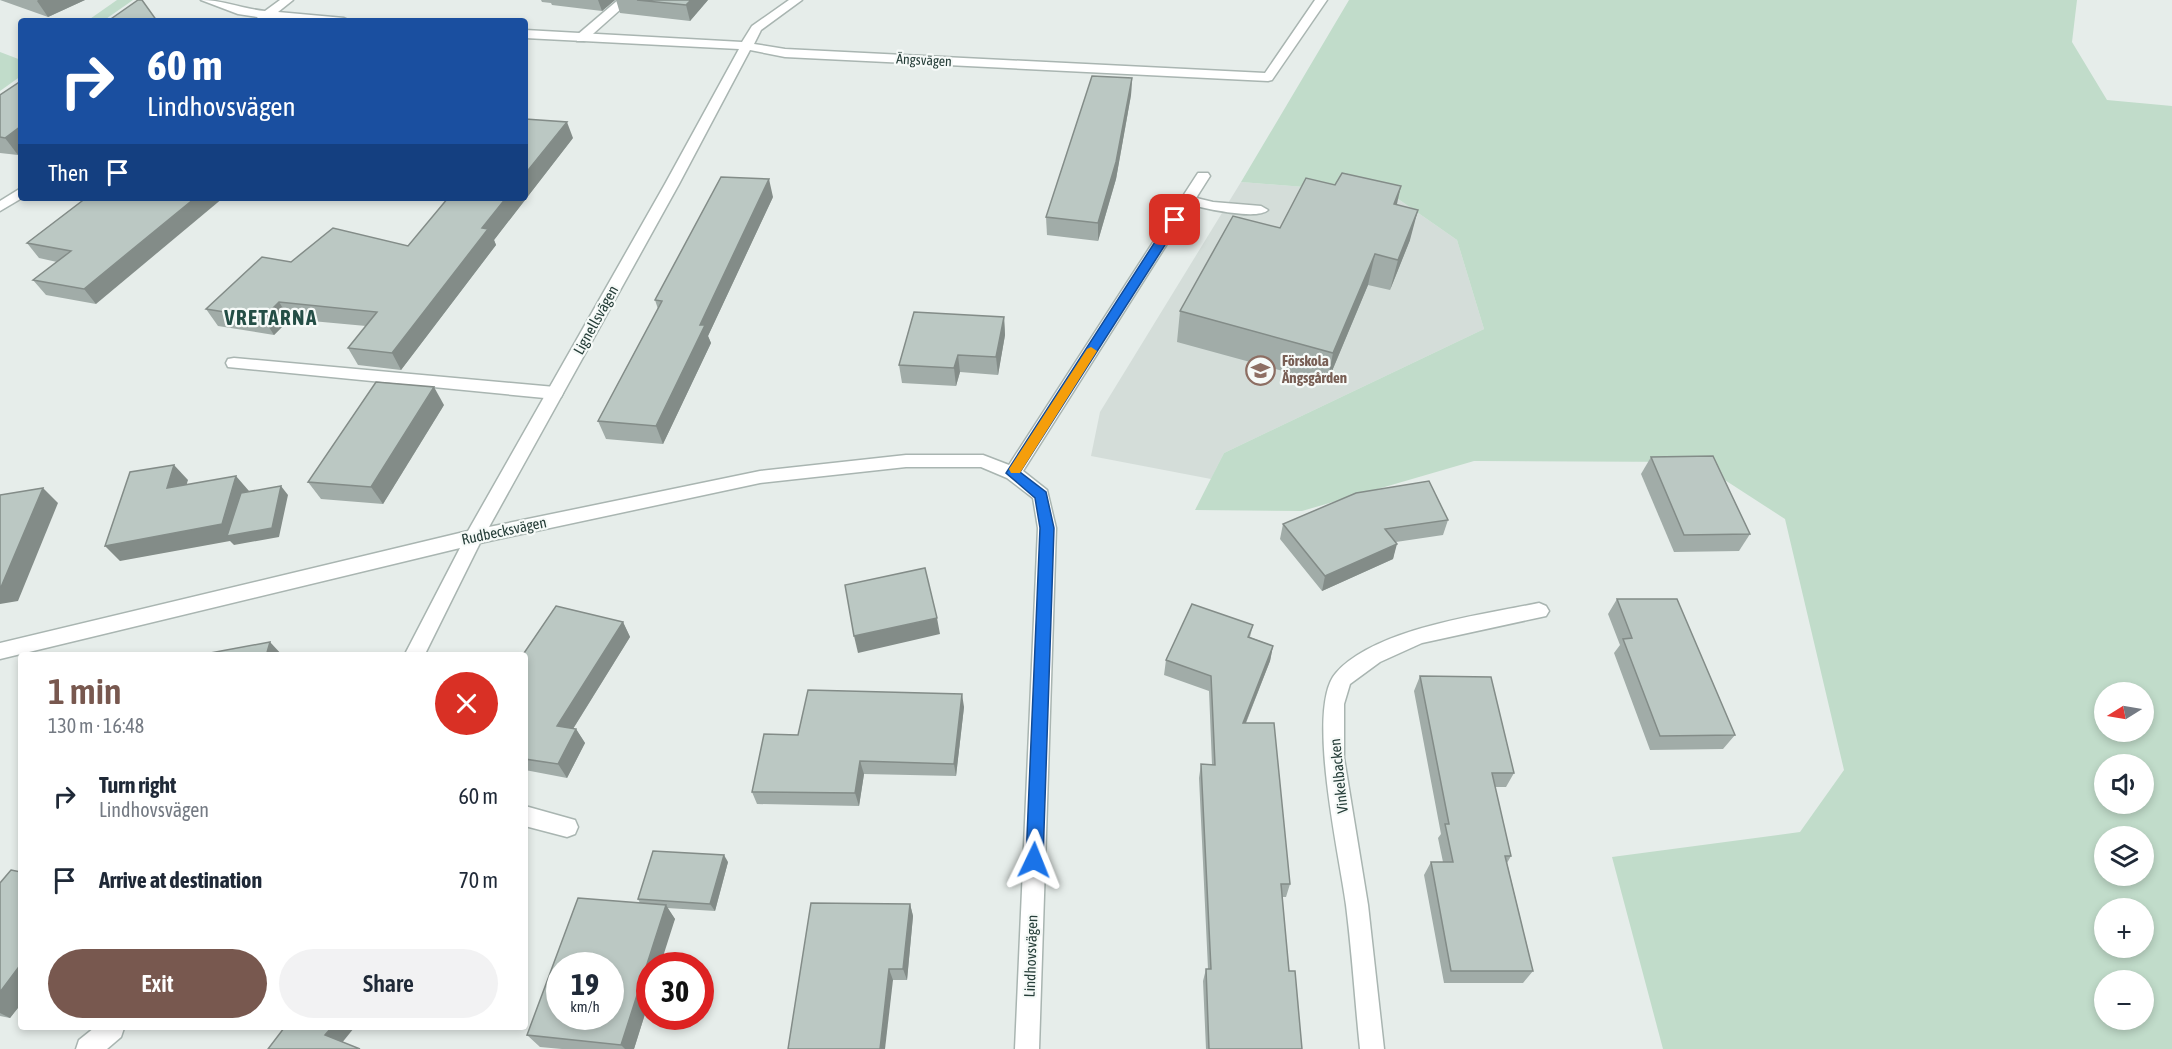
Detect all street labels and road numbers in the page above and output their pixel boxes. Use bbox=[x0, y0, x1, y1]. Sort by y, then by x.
street label: Ängsvägen bbox=[896, 51, 952, 69]
street label: Lignellsvägen bbox=[570, 282, 621, 357]
street label: Rudbecksvägen bbox=[460, 513, 548, 548]
street label: Vinkelbacken bbox=[1326, 738, 1351, 814]
street label: Lindhovsvägen bbox=[1021, 914, 1040, 998]

